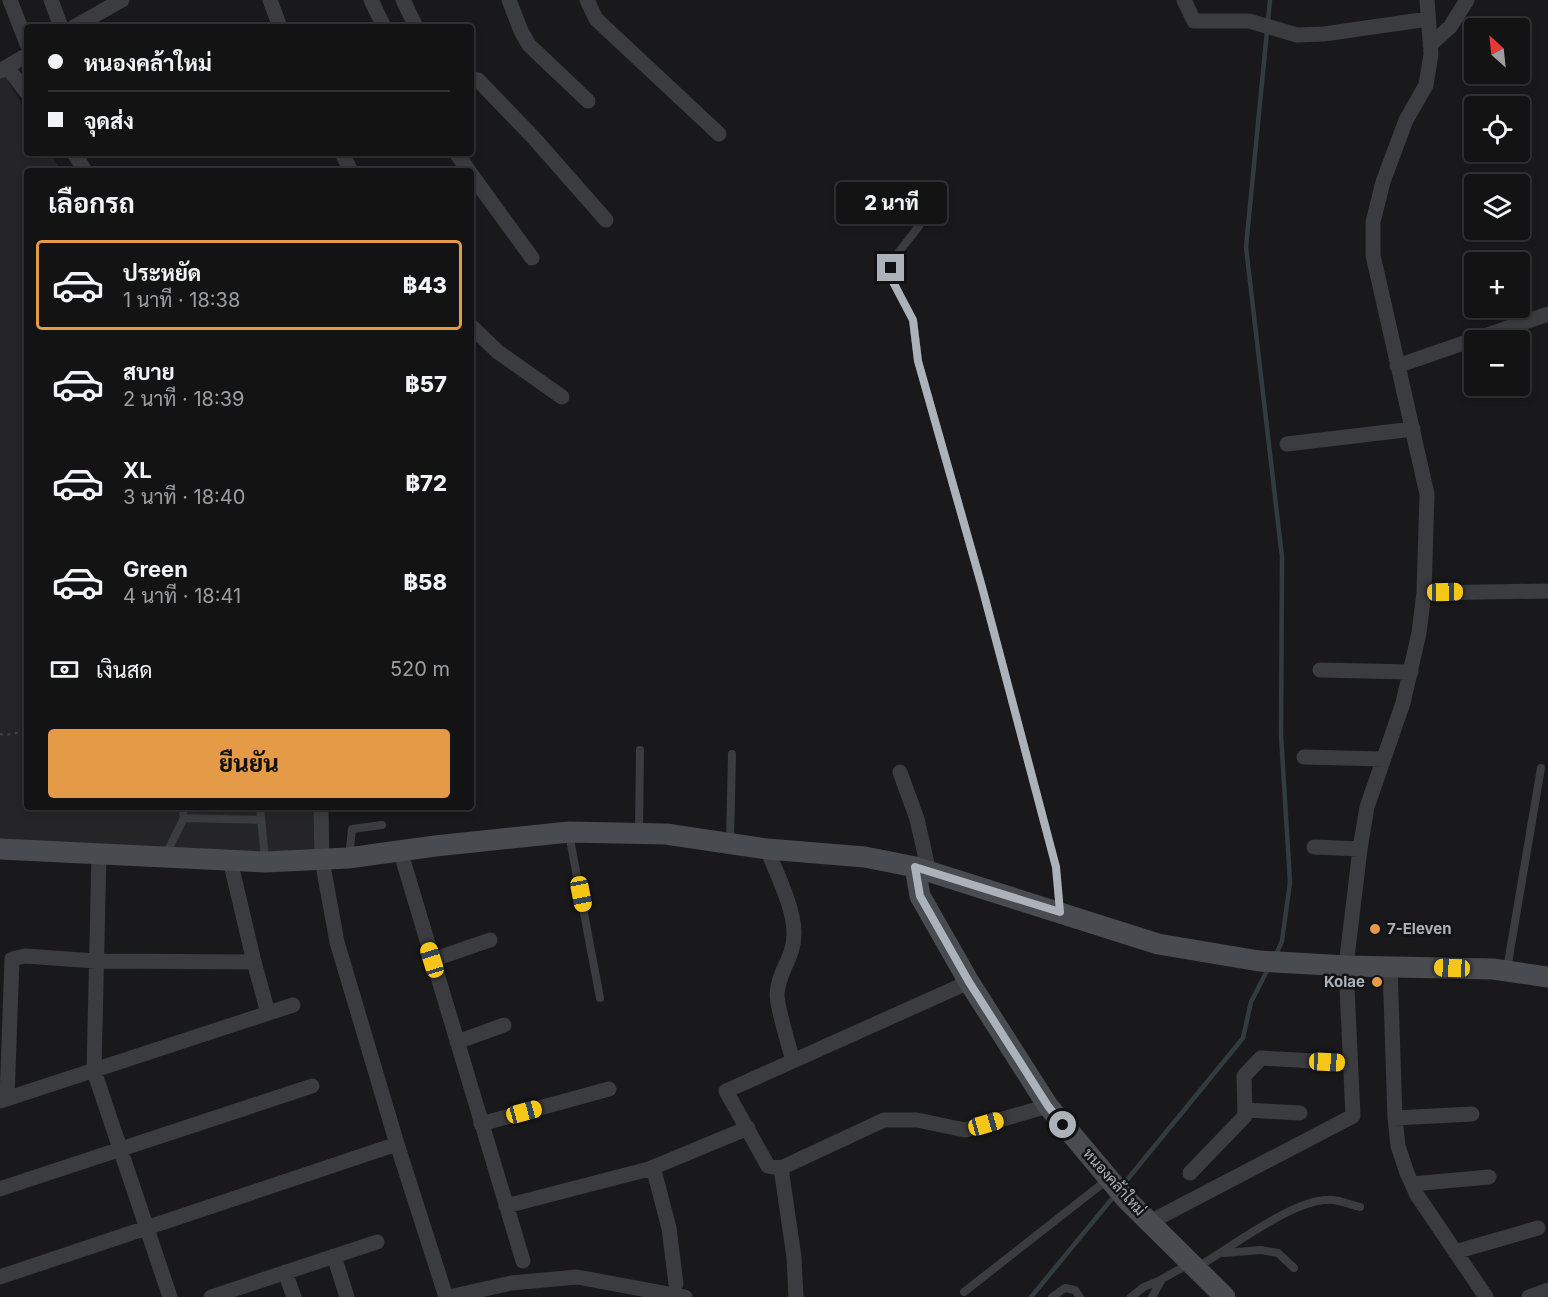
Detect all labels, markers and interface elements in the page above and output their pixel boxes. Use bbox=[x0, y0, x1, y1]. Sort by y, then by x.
north arrow bbox=[1464, 18, 1530, 84]
map controls bbox=[1464, 18, 1530, 396]
text: หนองคล้าใหม่ bbox=[84, 50, 212, 76]
button: locate bbox=[1464, 96, 1530, 162]
text: จุดส่ง bbox=[84, 108, 134, 134]
button: layers bbox=[1464, 174, 1530, 240]
callout: 2 นาที bbox=[836, 181, 946, 223]
text: เลือกรถ bbox=[48, 187, 135, 220]
text: 2 นาที bbox=[864, 191, 919, 215]
button: + bbox=[1464, 252, 1530, 318]
route end bbox=[877, 254, 904, 281]
icon: car bbox=[51, 258, 105, 312]
text: ประหยัด bbox=[123, 260, 201, 286]
text: ฿43 bbox=[403, 272, 447, 298]
text: 1 นาที · 18:38 bbox=[123, 288, 240, 312]
button: − bbox=[1464, 330, 1530, 396]
icon: car bbox=[51, 357, 105, 411]
text: สบาย bbox=[123, 359, 175, 385]
text: ฿57 bbox=[405, 371, 447, 397]
text: 2 นาที · 18:39 bbox=[123, 387, 244, 411]
icon: car bbox=[51, 456, 105, 510]
text: XL bbox=[123, 457, 152, 483]
text: ฿72 bbox=[405, 470, 447, 496]
text: 3 นาที · 18:40 bbox=[123, 485, 245, 509]
icon: car bbox=[51, 555, 105, 609]
text: Green bbox=[123, 556, 188, 582]
text: ฿58 bbox=[403, 569, 447, 595]
car bbox=[1427, 583, 1463, 601]
text: 4 นาที · 18:41 bbox=[123, 584, 241, 608]
icon: cash bbox=[48, 653, 81, 686]
text: เงินสด bbox=[96, 657, 153, 683]
text: 520 m bbox=[390, 657, 450, 681]
button: ยืนยัน bbox=[48, 729, 450, 798]
car bbox=[569, 875, 593, 913]
place label: 7-Eleven bbox=[1387, 919, 1452, 938]
marker: 7-Eleven bbox=[1368, 922, 1382, 936]
car bbox=[418, 940, 446, 980]
car bbox=[1434, 958, 1470, 978]
place label: Kolae bbox=[1324, 972, 1365, 991]
marker: Kolae bbox=[1370, 975, 1384, 989]
car bbox=[1309, 1052, 1345, 1072]
car bbox=[504, 1099, 544, 1125]
car bbox=[966, 1110, 1006, 1138]
route start bbox=[1049, 1111, 1076, 1138]
street label: หนองคล้าใหม่ bbox=[1079, 1144, 1150, 1219]

